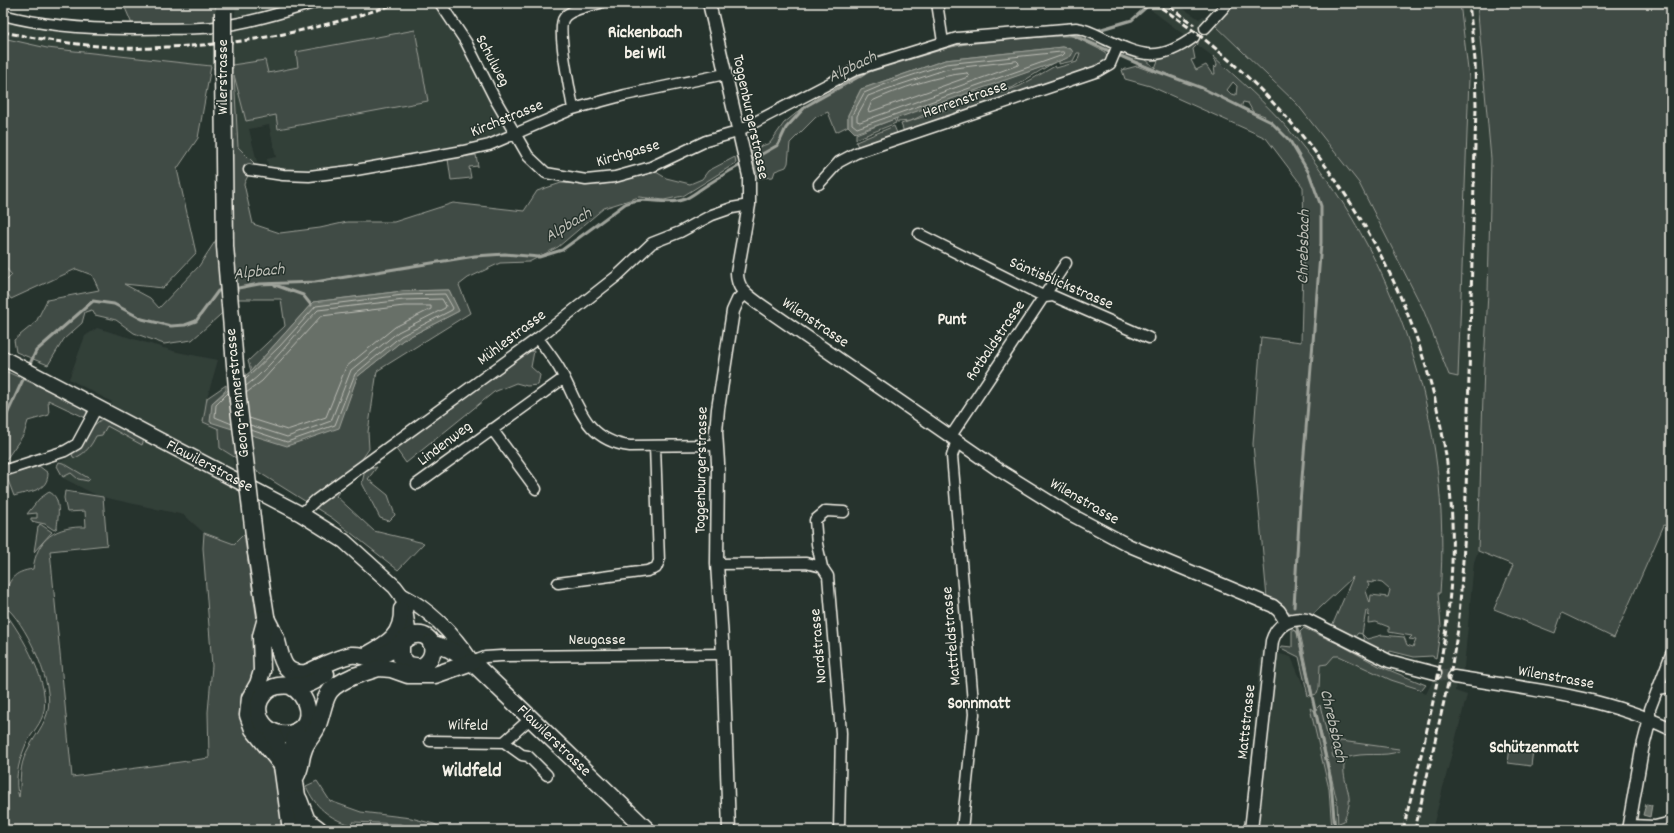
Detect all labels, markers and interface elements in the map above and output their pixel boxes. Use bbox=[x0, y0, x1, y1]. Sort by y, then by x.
district label: Rickenbach bei Wil bbox=[608, 21, 682, 67]
street label: Schulweg bbox=[469, 31, 515, 91]
street label: Wilerstrasse bbox=[212, 39, 235, 115]
water label: Alpbach bbox=[825, 45, 882, 90]
street label: Toggenburgerstrasse bbox=[726, 53, 774, 181]
street label: Herrenstrasse bbox=[920, 75, 1010, 125]
street label: Kirchstrasse bbox=[467, 94, 547, 144]
street label: Kirchgasse bbox=[594, 134, 662, 174]
water label: Alpbach bbox=[541, 202, 598, 249]
water label: Chrebsbach bbox=[1292, 208, 1318, 284]
street label: Säntisblickstrasse bbox=[1005, 252, 1117, 316]
water label: Alpbach bbox=[232, 258, 287, 288]
street label: Wilenstrasse bbox=[777, 292, 853, 354]
street label: Rotbaldstrasse bbox=[960, 296, 1032, 386]
street label: Mühlestrasse bbox=[473, 304, 551, 372]
district label: Punt bbox=[937, 309, 967, 333]
street label: Georg-Rennerstrasse bbox=[220, 327, 256, 459]
street label: Toggenburgerstrasse bbox=[689, 406, 715, 534]
street label: Lindenweg bbox=[413, 416, 477, 472]
street label: Flawilerstrasse bbox=[162, 434, 257, 498]
street label: Wilenstrasse bbox=[1045, 473, 1123, 531]
street label: Mattfeldstrasse bbox=[936, 586, 968, 686]
street label: Nordstrasse bbox=[804, 608, 834, 684]
street label: Neugasse bbox=[569, 629, 625, 652]
street label: Wilenstrasse bbox=[1516, 660, 1596, 696]
street label: Mattstrasse bbox=[1232, 683, 1262, 761]
water label: Chrebsbach bbox=[1312, 687, 1352, 766]
district label: Sonnmatt bbox=[948, 693, 1011, 717]
street label: Flawilerstrasse bbox=[512, 699, 596, 782]
street label: Wilfeld bbox=[448, 714, 488, 738]
district label: Schützenmatt bbox=[1489, 737, 1580, 761]
district label: Wildfeld bbox=[442, 758, 502, 786]

